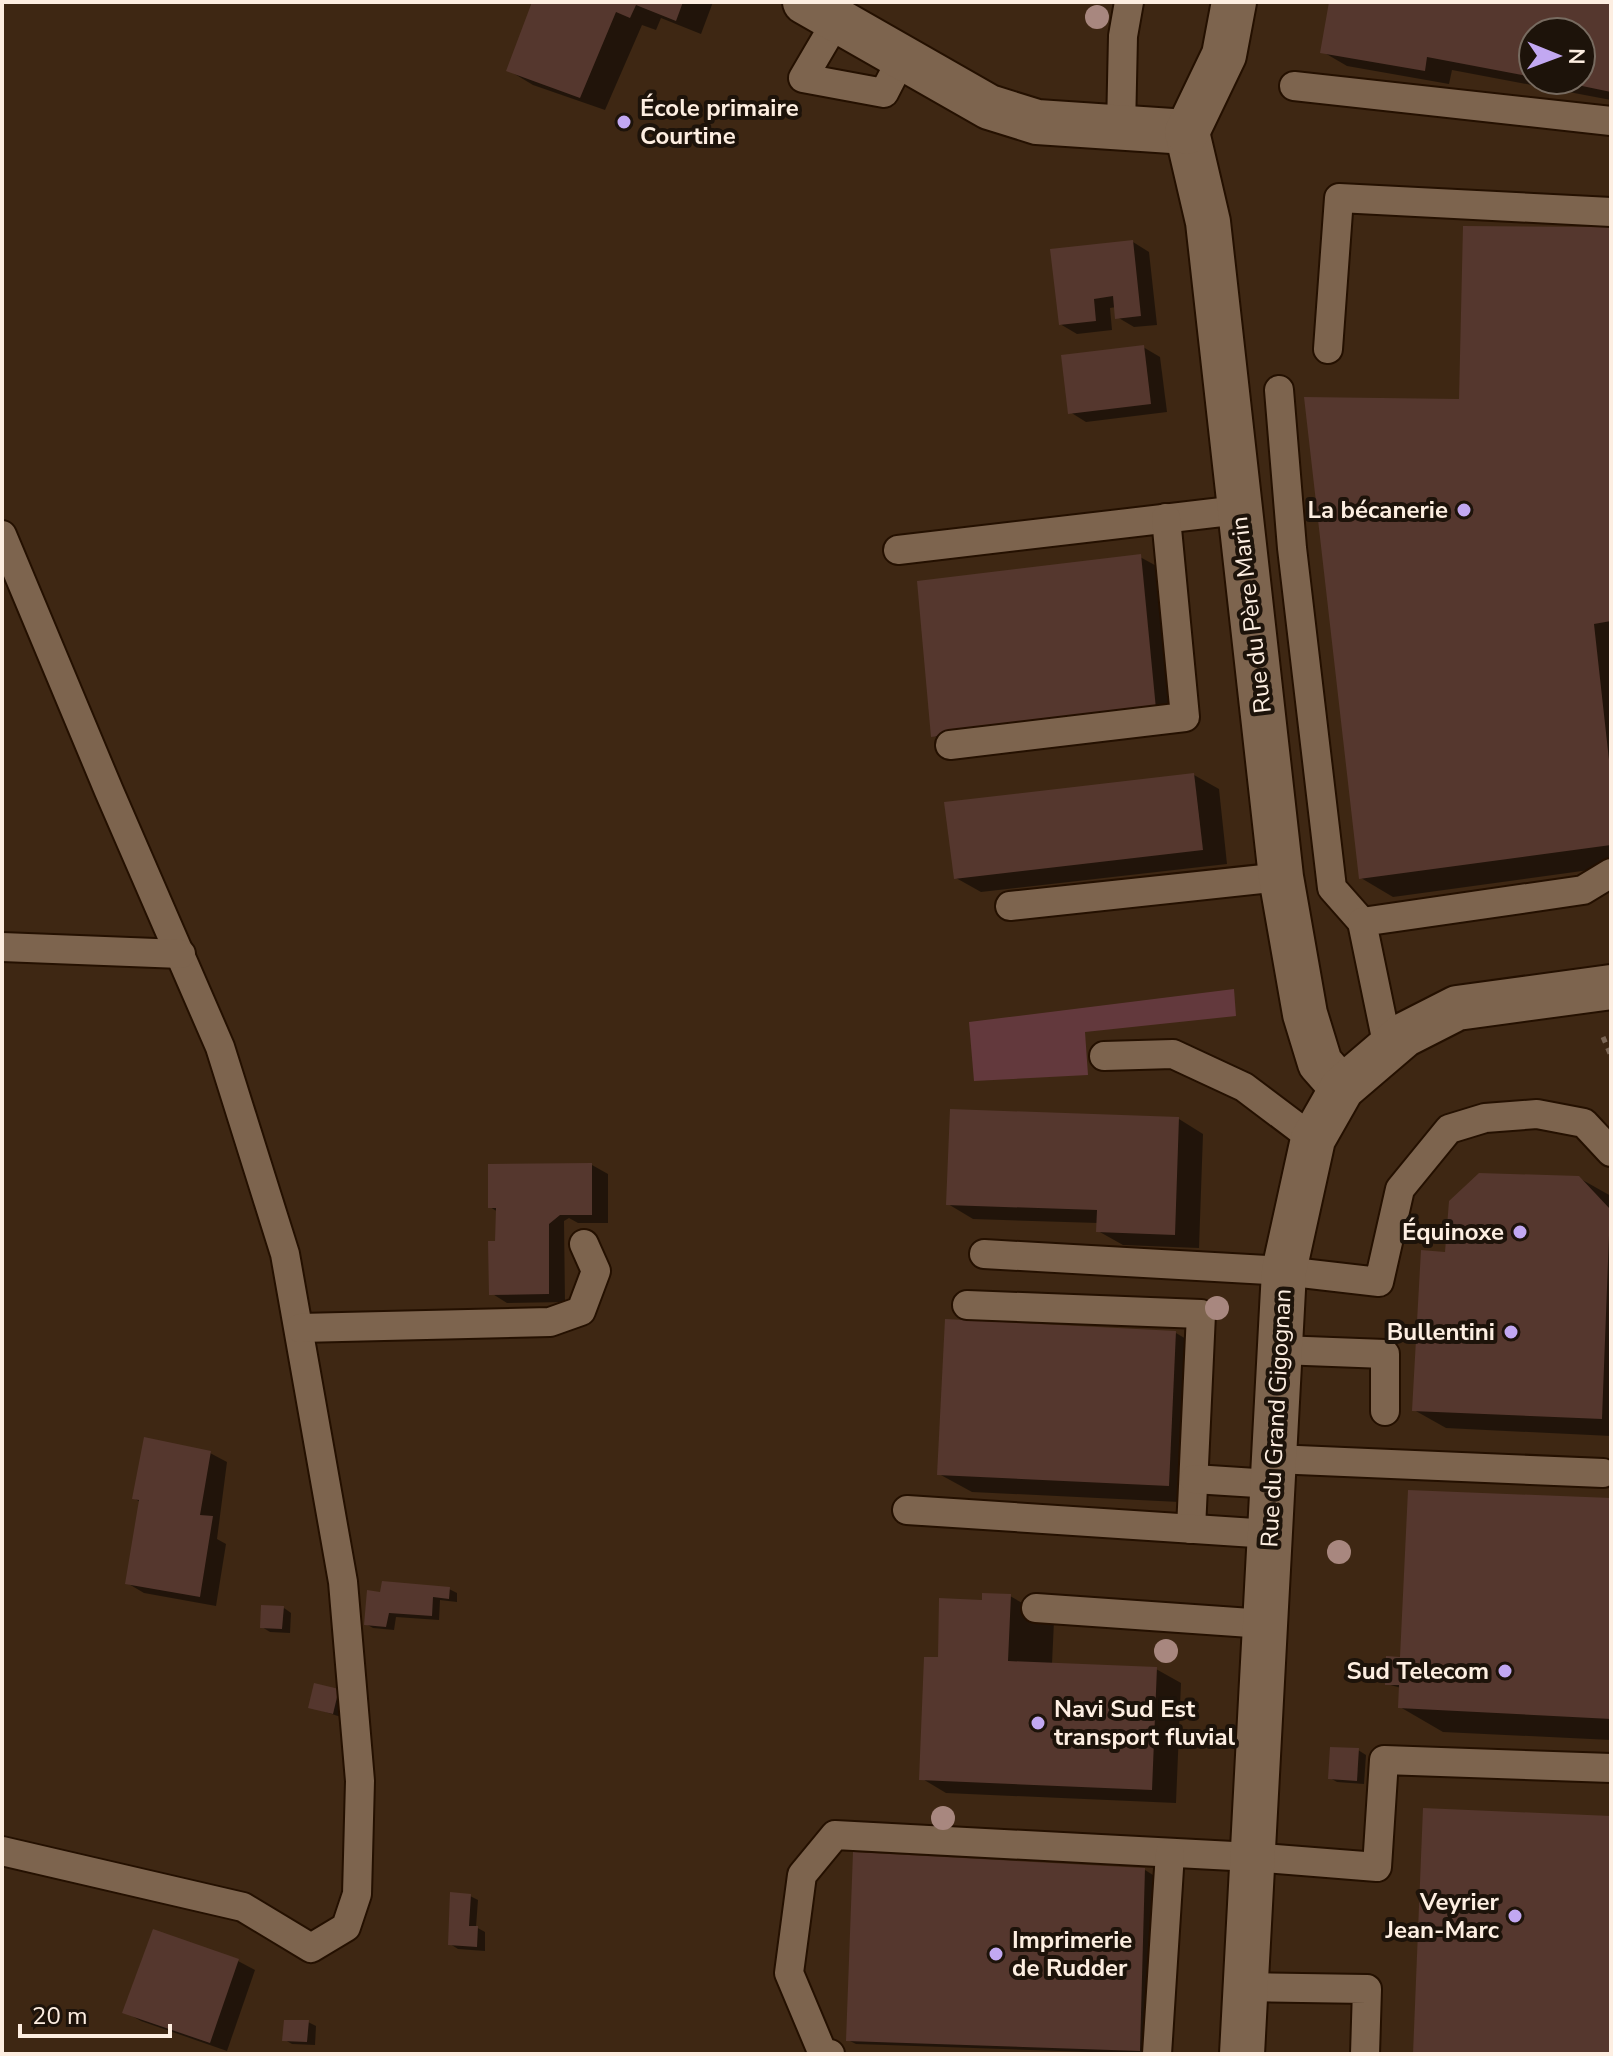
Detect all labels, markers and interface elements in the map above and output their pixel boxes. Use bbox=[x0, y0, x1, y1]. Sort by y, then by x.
north arrow bbox=[1517, 16, 1597, 96]
text: N bbox=[1561, 48, 1591, 65]
place label: École primaire Courtine bbox=[640, 92, 799, 152]
marker: École primaire Courtine bbox=[615, 113, 633, 131]
place label: La bécanerie bbox=[1308, 494, 1448, 526]
marker: La bécanerie bbox=[1455, 501, 1473, 519]
street label: Rue du Père Marin bbox=[1223, 515, 1279, 715]
place label: Équinoxe bbox=[1402, 1216, 1504, 1248]
marker: Équinoxe bbox=[1511, 1223, 1529, 1241]
street label: Rue du Grand Gigognan bbox=[1253, 1288, 1299, 1548]
place label: Bullentini bbox=[1387, 1316, 1495, 1348]
marker: Bullentini bbox=[1502, 1323, 1520, 1341]
place label: Sud Telecom bbox=[1347, 1655, 1489, 1687]
marker: Sud Telecom bbox=[1496, 1662, 1514, 1680]
place label: Navi Sud Est transport fluvial bbox=[1054, 1693, 1236, 1753]
marker: Navi Sud Est transport fluvial bbox=[1029, 1714, 1047, 1732]
place label: Veyrier Jean-Marc bbox=[1384, 1886, 1500, 1946]
marker: Veyrier Jean-Marc bbox=[1506, 1907, 1524, 1925]
place label: Imprimerie de Rudder bbox=[1012, 1924, 1132, 1984]
marker: Imprimerie de Rudder bbox=[987, 1945, 1005, 1963]
scale bar bbox=[20, 1988, 170, 2038]
text: 20 m bbox=[32, 2000, 88, 2032]

